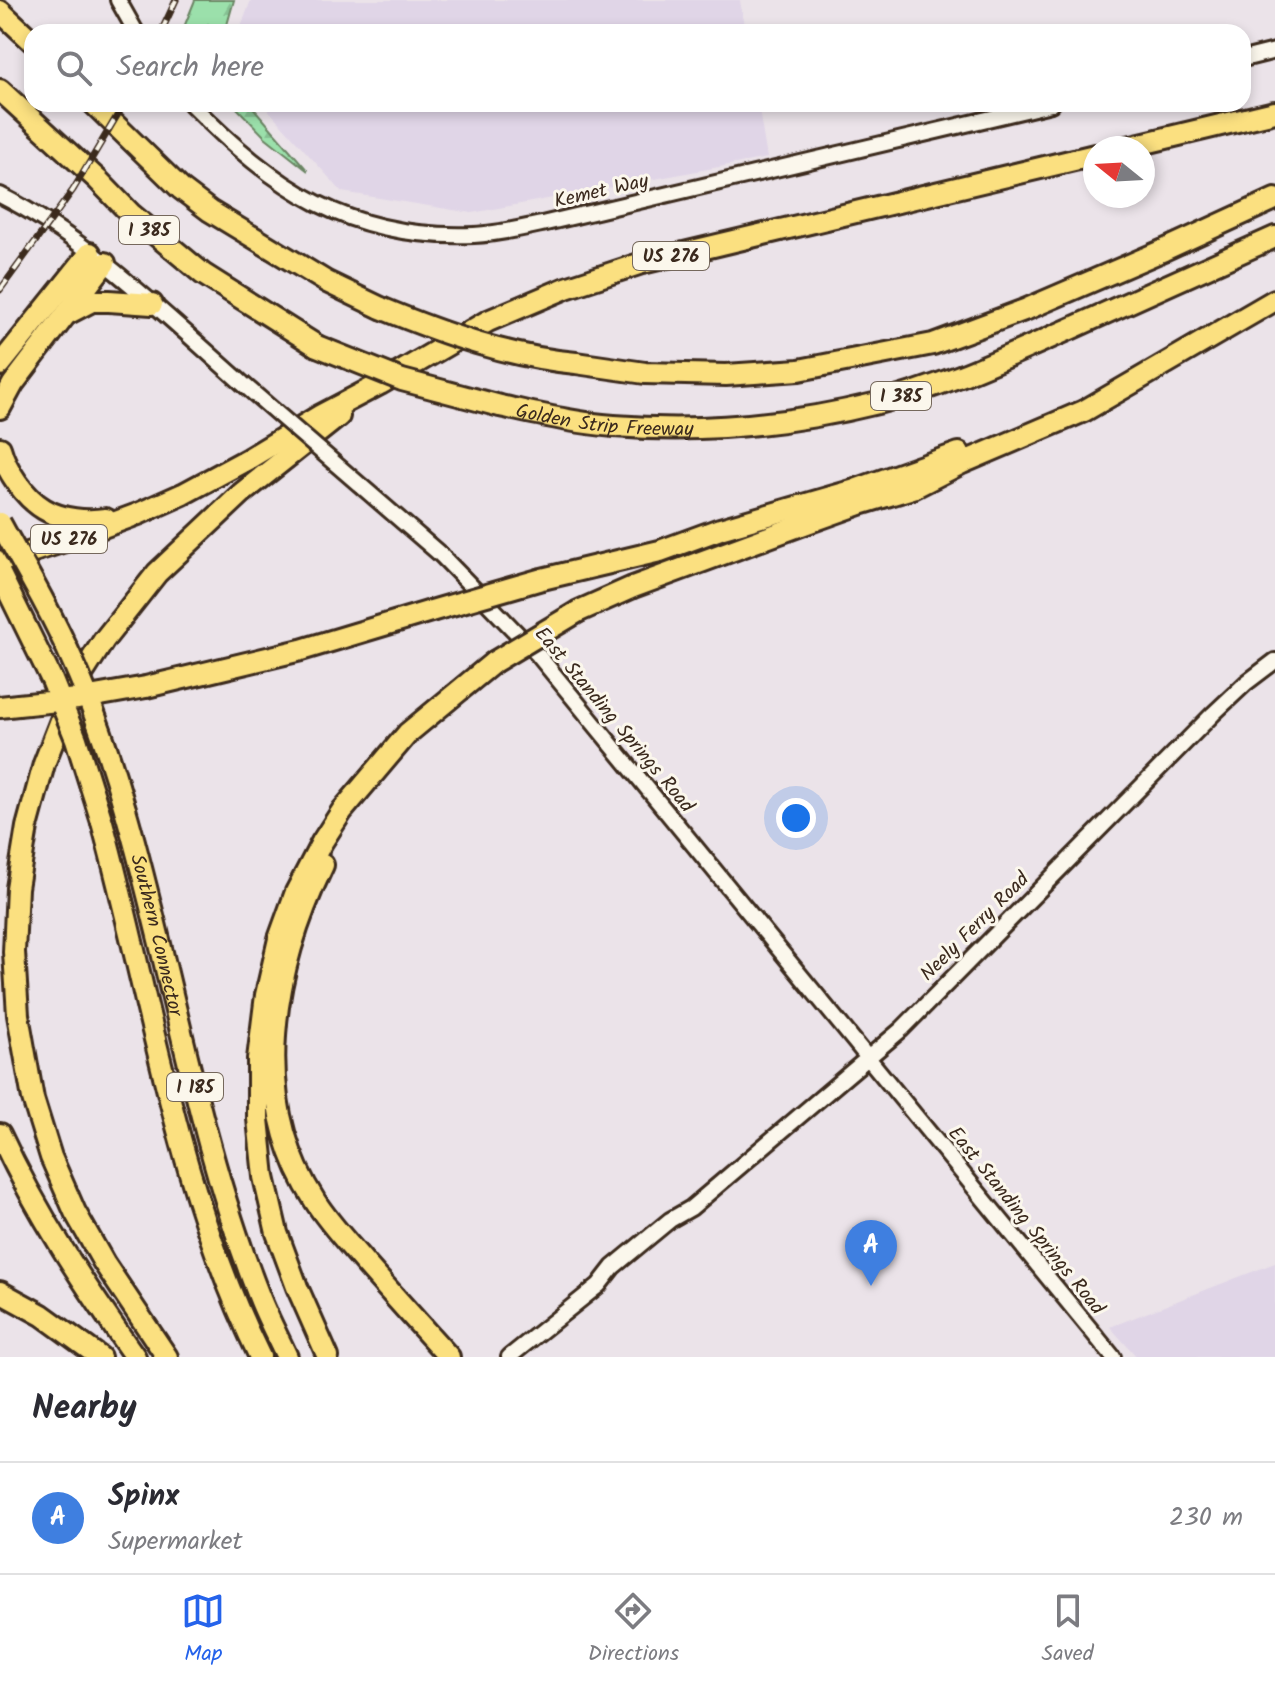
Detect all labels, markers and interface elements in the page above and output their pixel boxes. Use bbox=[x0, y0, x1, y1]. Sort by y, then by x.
search box bbox=[24, 24, 1251, 112]
text: Search here bbox=[116, 44, 264, 92]
icon: search bbox=[52, 46, 96, 90]
north arrow bbox=[1083, 136, 1155, 208]
street label: Kemet Way bbox=[551, 165, 652, 218]
road number: I 385 bbox=[119, 216, 179, 244]
road number: US 276 bbox=[633, 242, 709, 270]
road number: I 385 bbox=[871, 382, 931, 410]
street label: Golden Strip Freeway bbox=[513, 396, 694, 446]
road number: US 276 bbox=[31, 525, 107, 553]
street label: East Standing Springs Road bbox=[526, 620, 702, 821]
your location bbox=[776, 798, 816, 838]
street label: Southern Connector bbox=[120, 851, 191, 1021]
street label: Neely Ferry Road bbox=[913, 864, 1038, 990]
road number: I 185 bbox=[167, 1073, 223, 1101]
street label: East Standing Springs Road bbox=[939, 1120, 1112, 1323]
pin: A bbox=[845, 1220, 897, 1286]
text: Nearby bbox=[32, 1382, 137, 1436]
text: Spinx bbox=[108, 1473, 179, 1521]
text: A bbox=[50, 1497, 66, 1539]
text: 230 m bbox=[1169, 1497, 1243, 1539]
text: Supermarket bbox=[108, 1521, 243, 1563]
tab: Map bbox=[181, 1589, 225, 1672]
tab: Directions bbox=[588, 1589, 679, 1672]
tab: Saved bbox=[1042, 1589, 1094, 1672]

